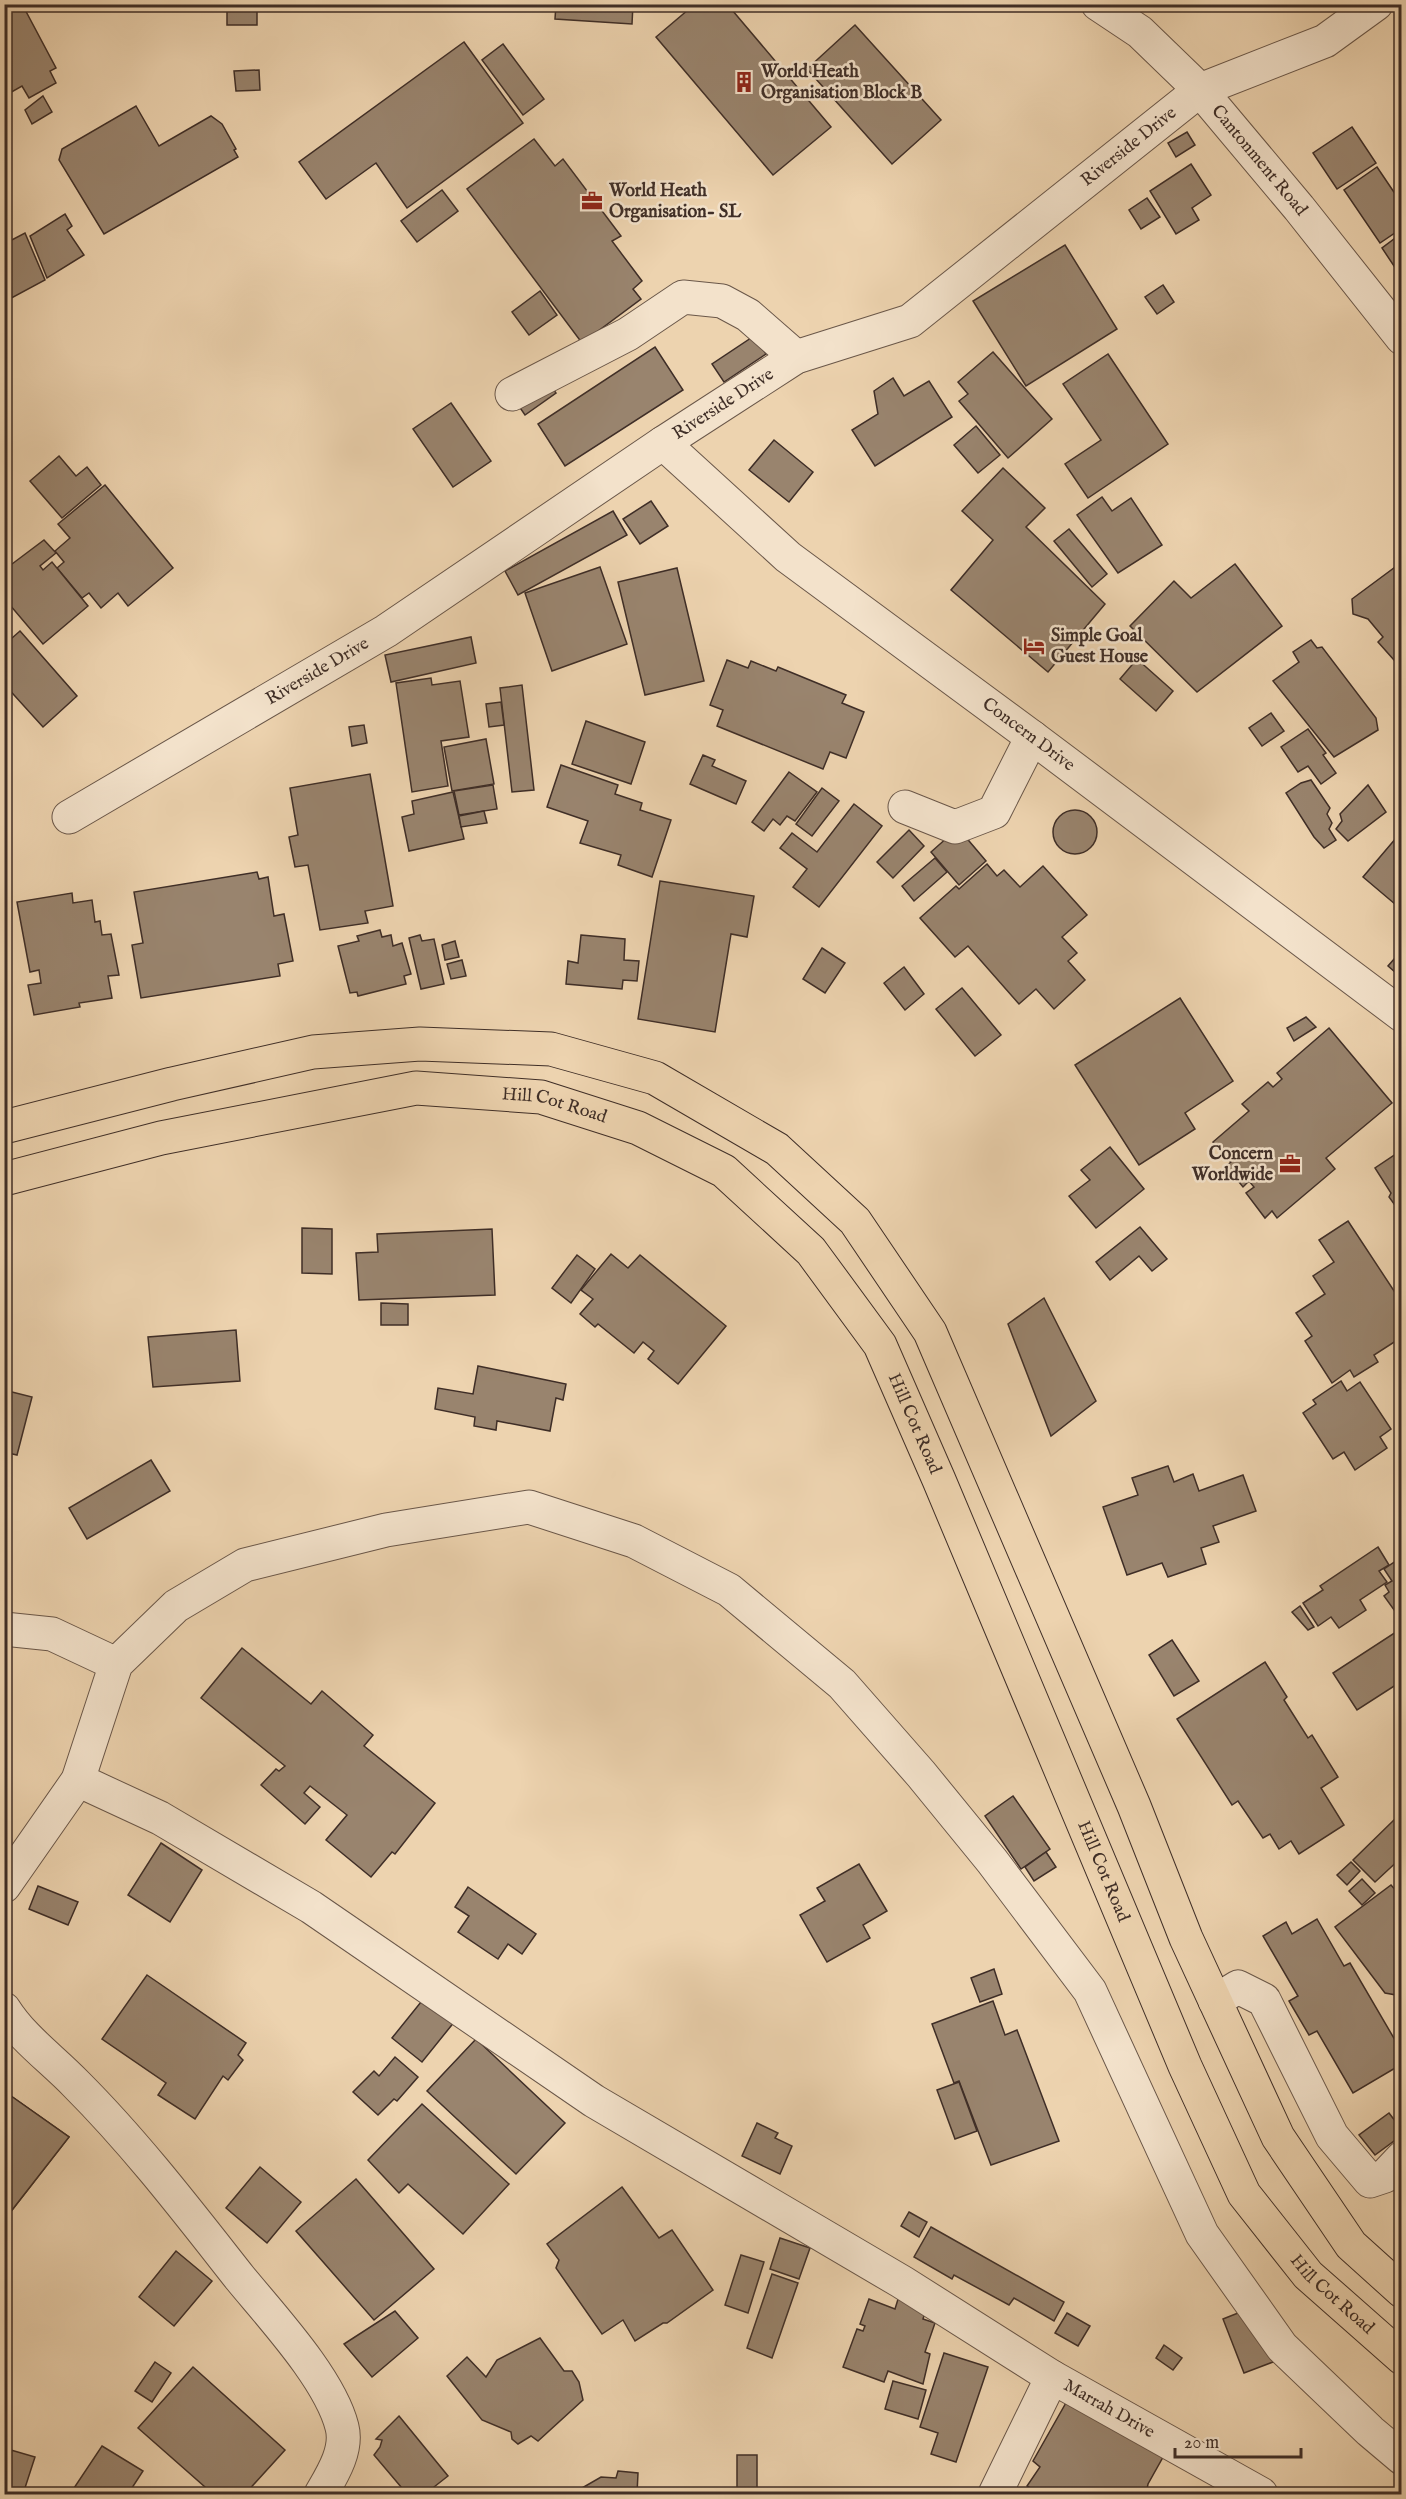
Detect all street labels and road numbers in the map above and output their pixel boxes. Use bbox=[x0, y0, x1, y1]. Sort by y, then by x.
street label: Cantonment Road bbox=[1206, 100, 1313, 221]
street label: Riverside Drive bbox=[1076, 102, 1181, 192]
street label: Riverside Drive bbox=[668, 363, 778, 445]
street label: Riverside Drive bbox=[262, 632, 373, 711]
street label: Concern Drive bbox=[977, 692, 1079, 777]
street label: Hill Cot Road bbox=[501, 1083, 610, 1129]
street label: Hill Cot Road bbox=[882, 1370, 947, 1478]
street label: Hill Cot Road bbox=[1072, 1817, 1135, 1926]
street label: Hill Cot Road bbox=[1285, 2250, 1379, 2340]
street label: Marrah Drive bbox=[1059, 2374, 1159, 2444]

